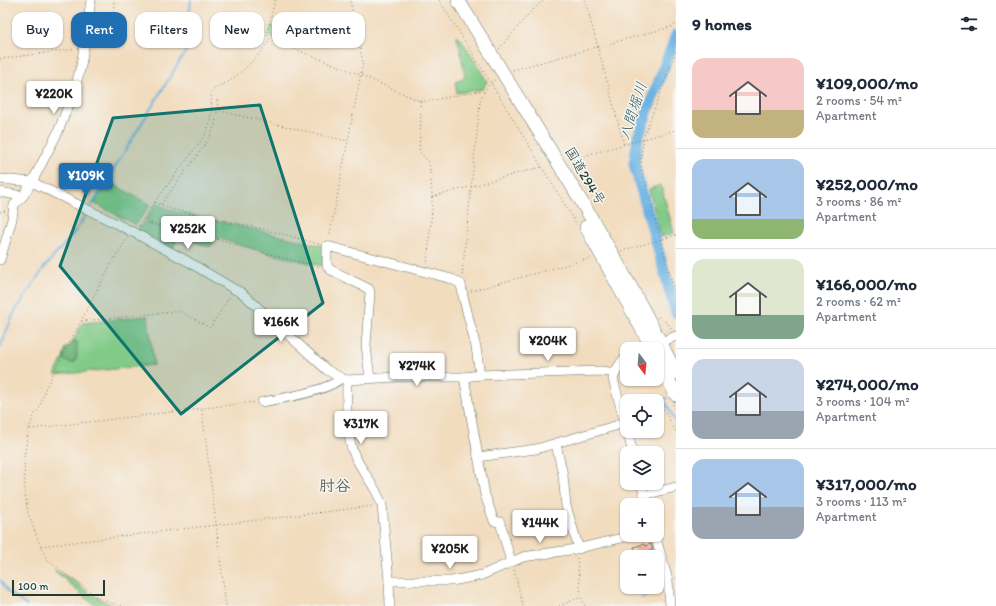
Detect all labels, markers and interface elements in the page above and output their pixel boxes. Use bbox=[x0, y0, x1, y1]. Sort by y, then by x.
chip: Buy bbox=[12, 12, 63, 48]
chip: Rent bbox=[71, 12, 127, 48]
chip: Filters bbox=[135, 12, 202, 48]
chip: New bbox=[210, 12, 264, 48]
chip: Apartment bbox=[272, 12, 365, 48]
icon: filters bbox=[958, 13, 980, 35]
text: 9 homes bbox=[692, 14, 752, 34]
text: ¥109,000/mo bbox=[816, 73, 918, 93]
icon: home bbox=[724, 74, 772, 122]
water label: 八間堀川 bbox=[615, 80, 651, 142]
pin: ¥220K bbox=[26, 81, 82, 115]
text: ¥220K bbox=[35, 86, 73, 101]
text: 2 rooms · 54 m² bbox=[816, 93, 902, 108]
text: Apartment bbox=[816, 108, 877, 123]
street label: 国道294号 bbox=[561, 144, 609, 208]
pin: ¥109K bbox=[58, 163, 114, 197]
text: ¥109K bbox=[68, 168, 104, 183]
text: ¥252,000/mo bbox=[816, 174, 918, 194]
icon: home bbox=[724, 175, 772, 223]
text: 3 rooms · 86 m² bbox=[816, 194, 902, 209]
text: Apartment bbox=[816, 209, 877, 224]
pin: ¥252K bbox=[160, 216, 216, 250]
text: ¥252K bbox=[170, 221, 206, 236]
text: ¥166,000/mo bbox=[816, 274, 917, 294]
icon: home bbox=[724, 275, 772, 323]
text: 2 rooms · 62 m² bbox=[816, 294, 901, 309]
pin: ¥166K bbox=[253, 309, 309, 343]
text: Apartment bbox=[816, 309, 877, 324]
text: ¥166K bbox=[263, 314, 299, 329]
pin: ¥204K bbox=[520, 328, 576, 362]
text: ¥204K bbox=[529, 333, 567, 348]
north arrow bbox=[620, 342, 664, 386]
map controls bbox=[620, 342, 664, 594]
pin: ¥274K bbox=[389, 353, 445, 387]
text: ¥274K bbox=[399, 358, 435, 373]
text: ¥274,000/mo bbox=[816, 374, 919, 394]
icon: home bbox=[724, 375, 772, 423]
button: locate bbox=[620, 394, 664, 438]
text: 3 rooms · 104 m² bbox=[816, 394, 909, 409]
text: Apartment bbox=[816, 409, 877, 424]
pin: ¥317K bbox=[333, 411, 389, 445]
text: ¥317K bbox=[343, 416, 379, 431]
button: layers bbox=[620, 446, 664, 490]
text: ¥317,000/mo bbox=[816, 474, 917, 494]
icon: home bbox=[724, 475, 772, 523]
district label: 肘谷 bbox=[319, 476, 351, 495]
text: 3 rooms · 113 m² bbox=[816, 494, 907, 509]
button: + bbox=[620, 498, 664, 542]
text: Apartment bbox=[816, 509, 877, 524]
pin: ¥144K bbox=[512, 510, 568, 544]
text: ¥144K bbox=[521, 515, 559, 530]
pin: ¥205K bbox=[422, 536, 478, 570]
text: ¥205K bbox=[431, 541, 469, 556]
button: − bbox=[620, 550, 664, 594]
scale bar bbox=[12, 578, 105, 597]
text: 100 m bbox=[18, 580, 48, 593]

